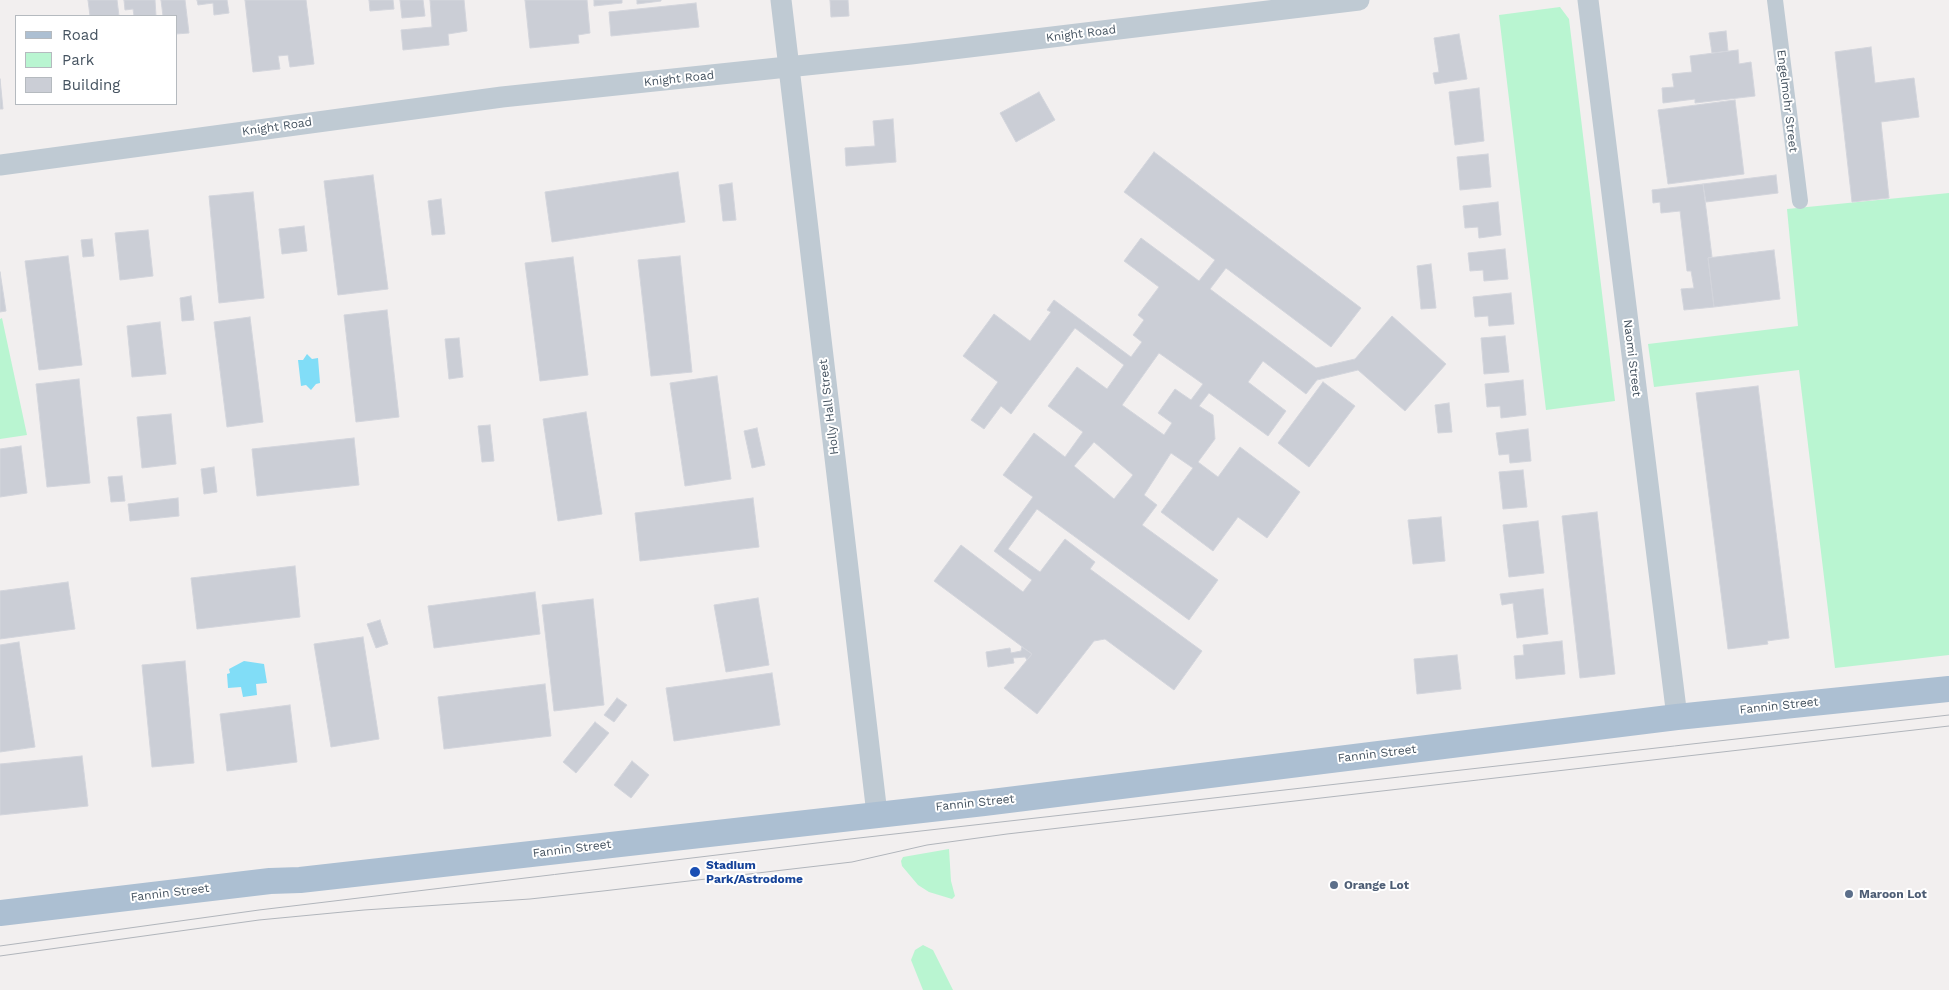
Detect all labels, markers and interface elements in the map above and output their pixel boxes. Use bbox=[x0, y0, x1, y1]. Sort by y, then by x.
legend bbox=[15, 15, 178, 105]
street label: Knight Road bbox=[1045, 23, 1117, 45]
text: Road bbox=[62, 26, 99, 44]
street label: Engelmohr Street bbox=[1774, 49, 1800, 153]
text: Park bbox=[62, 51, 94, 69]
street label: Knight Road bbox=[643, 68, 715, 90]
text: Building bbox=[62, 76, 120, 94]
street label: Knight Road bbox=[241, 115, 313, 139]
street label: Naomi Street bbox=[1620, 319, 1644, 397]
street label: Holly Hall Street bbox=[816, 358, 842, 456]
street label: Fannin Street bbox=[1739, 695, 1819, 717]
street label: Fannin Street bbox=[1337, 742, 1417, 766]
street label: Fannin Street bbox=[935, 792, 1015, 814]
street label: Fannin Street bbox=[532, 837, 612, 861]
place label: Stadium Park/Astrodome bbox=[706, 858, 803, 886]
marker: Stadium Park/Astrodome bbox=[688, 865, 702, 879]
place label: Orange Lot bbox=[1344, 878, 1409, 892]
marker: Orange Lot bbox=[1328, 879, 1340, 891]
street label: Fannin Street bbox=[130, 881, 210, 905]
place label: Maroon Lot bbox=[1859, 887, 1927, 901]
marker: Maroon Lot bbox=[1843, 888, 1855, 900]

